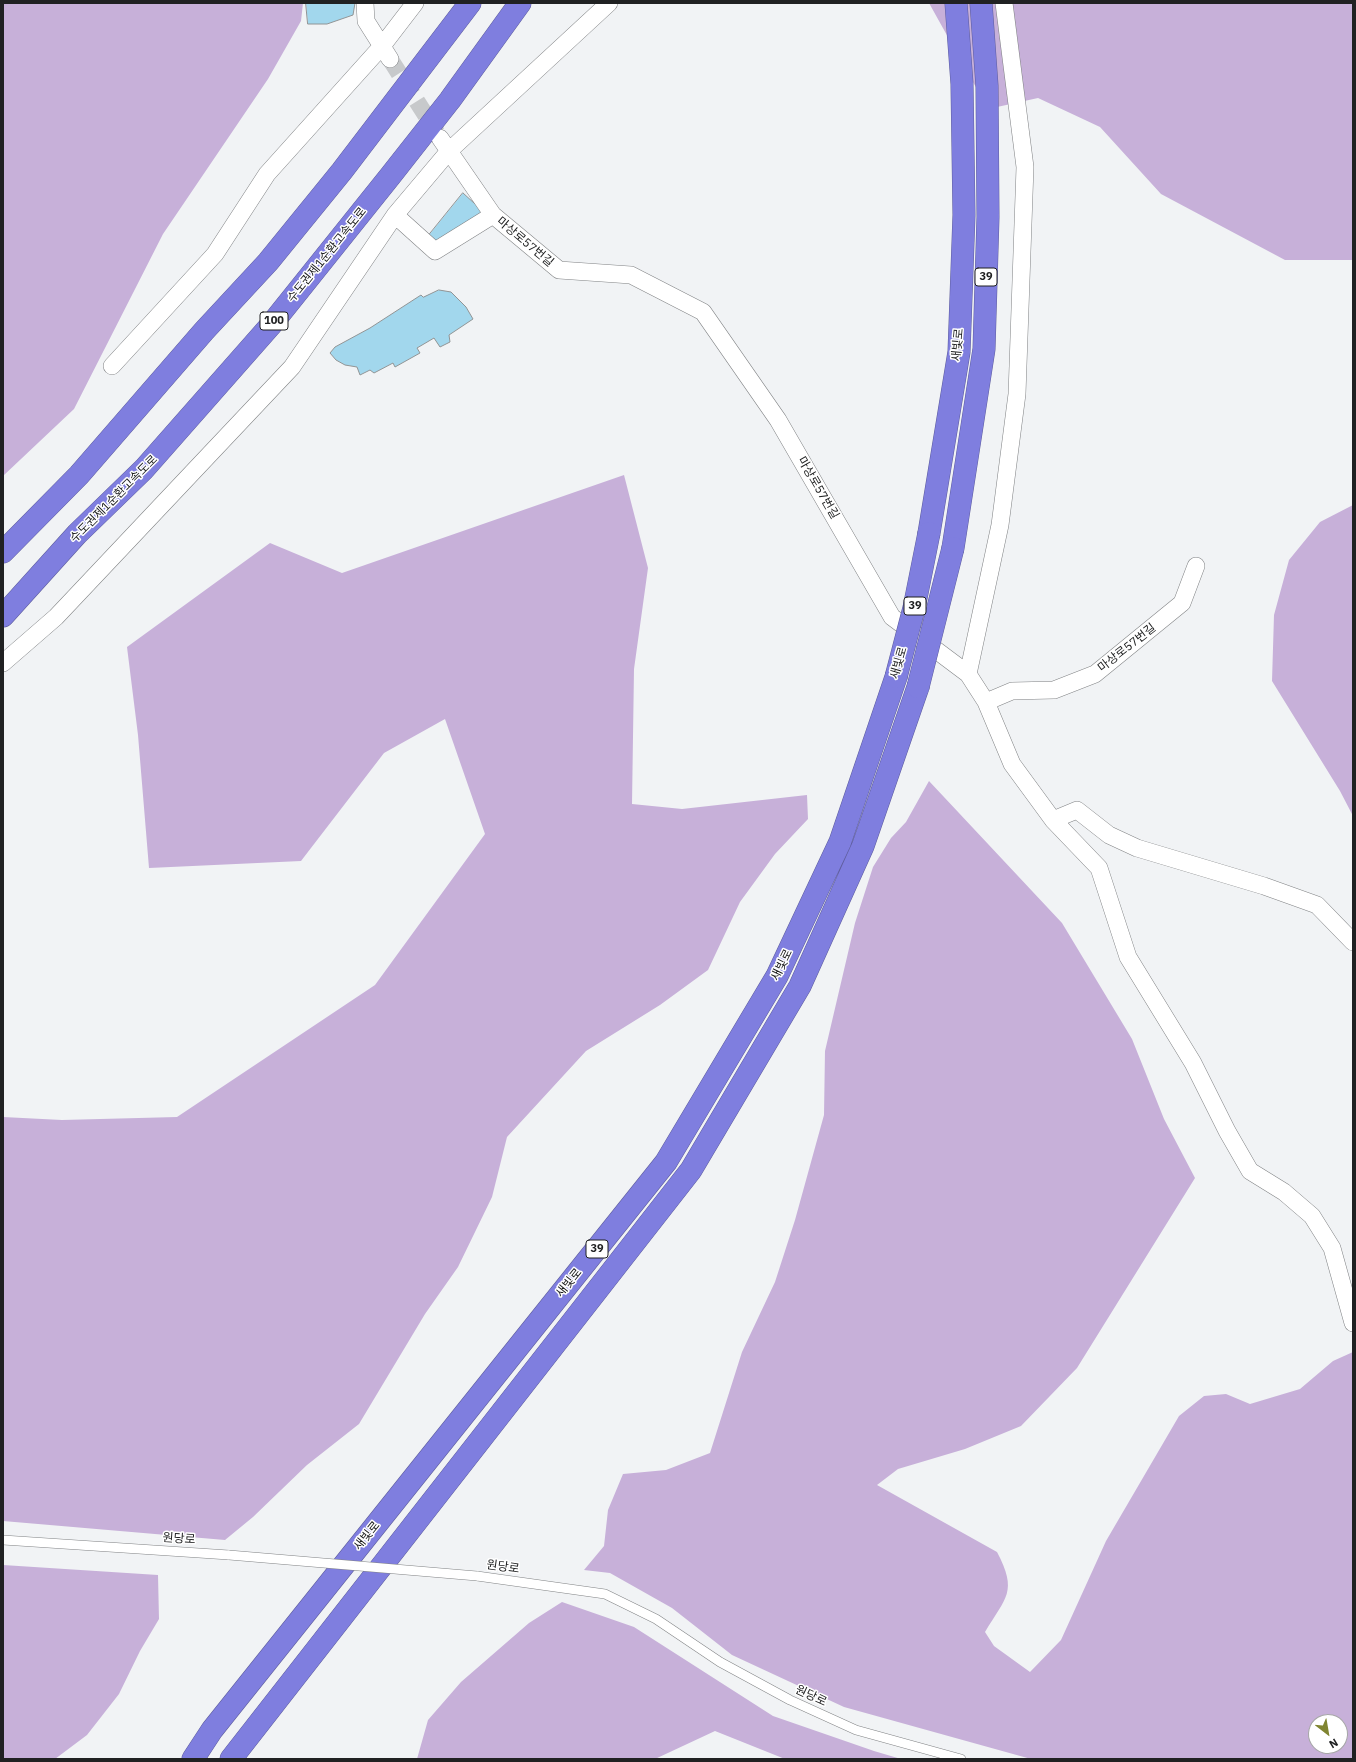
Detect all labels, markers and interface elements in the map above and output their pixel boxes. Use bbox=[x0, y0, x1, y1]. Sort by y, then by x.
street label: 수도권제1순환고속도로 bbox=[284, 205, 370, 305]
street label: 마상로57번길 bbox=[494, 214, 556, 270]
road number: 39 bbox=[975, 268, 997, 286]
road number: 100 bbox=[260, 312, 288, 330]
street label: 새빛로 bbox=[949, 328, 967, 362]
street label: 수도권제1순환고속도로 bbox=[67, 452, 161, 546]
street label: 마상로57번길 bbox=[794, 454, 842, 522]
road number: 39 bbox=[904, 597, 926, 615]
street label: 마상로57번길 bbox=[1095, 621, 1159, 675]
street label: 새빛로 bbox=[888, 645, 910, 681]
street label: 새빛로 bbox=[768, 947, 796, 983]
road number: 39 bbox=[586, 1240, 608, 1258]
street label: 새빛로 bbox=[553, 1266, 585, 1300]
street label: 새빛로 bbox=[351, 1519, 383, 1553]
street label: 원당로 bbox=[162, 1531, 196, 1547]
street label: 원당로 bbox=[486, 1558, 520, 1576]
street label: 원당로 bbox=[793, 1682, 829, 1710]
north arrow bbox=[1308, 1714, 1348, 1754]
text: N bbox=[1327, 1735, 1341, 1751]

